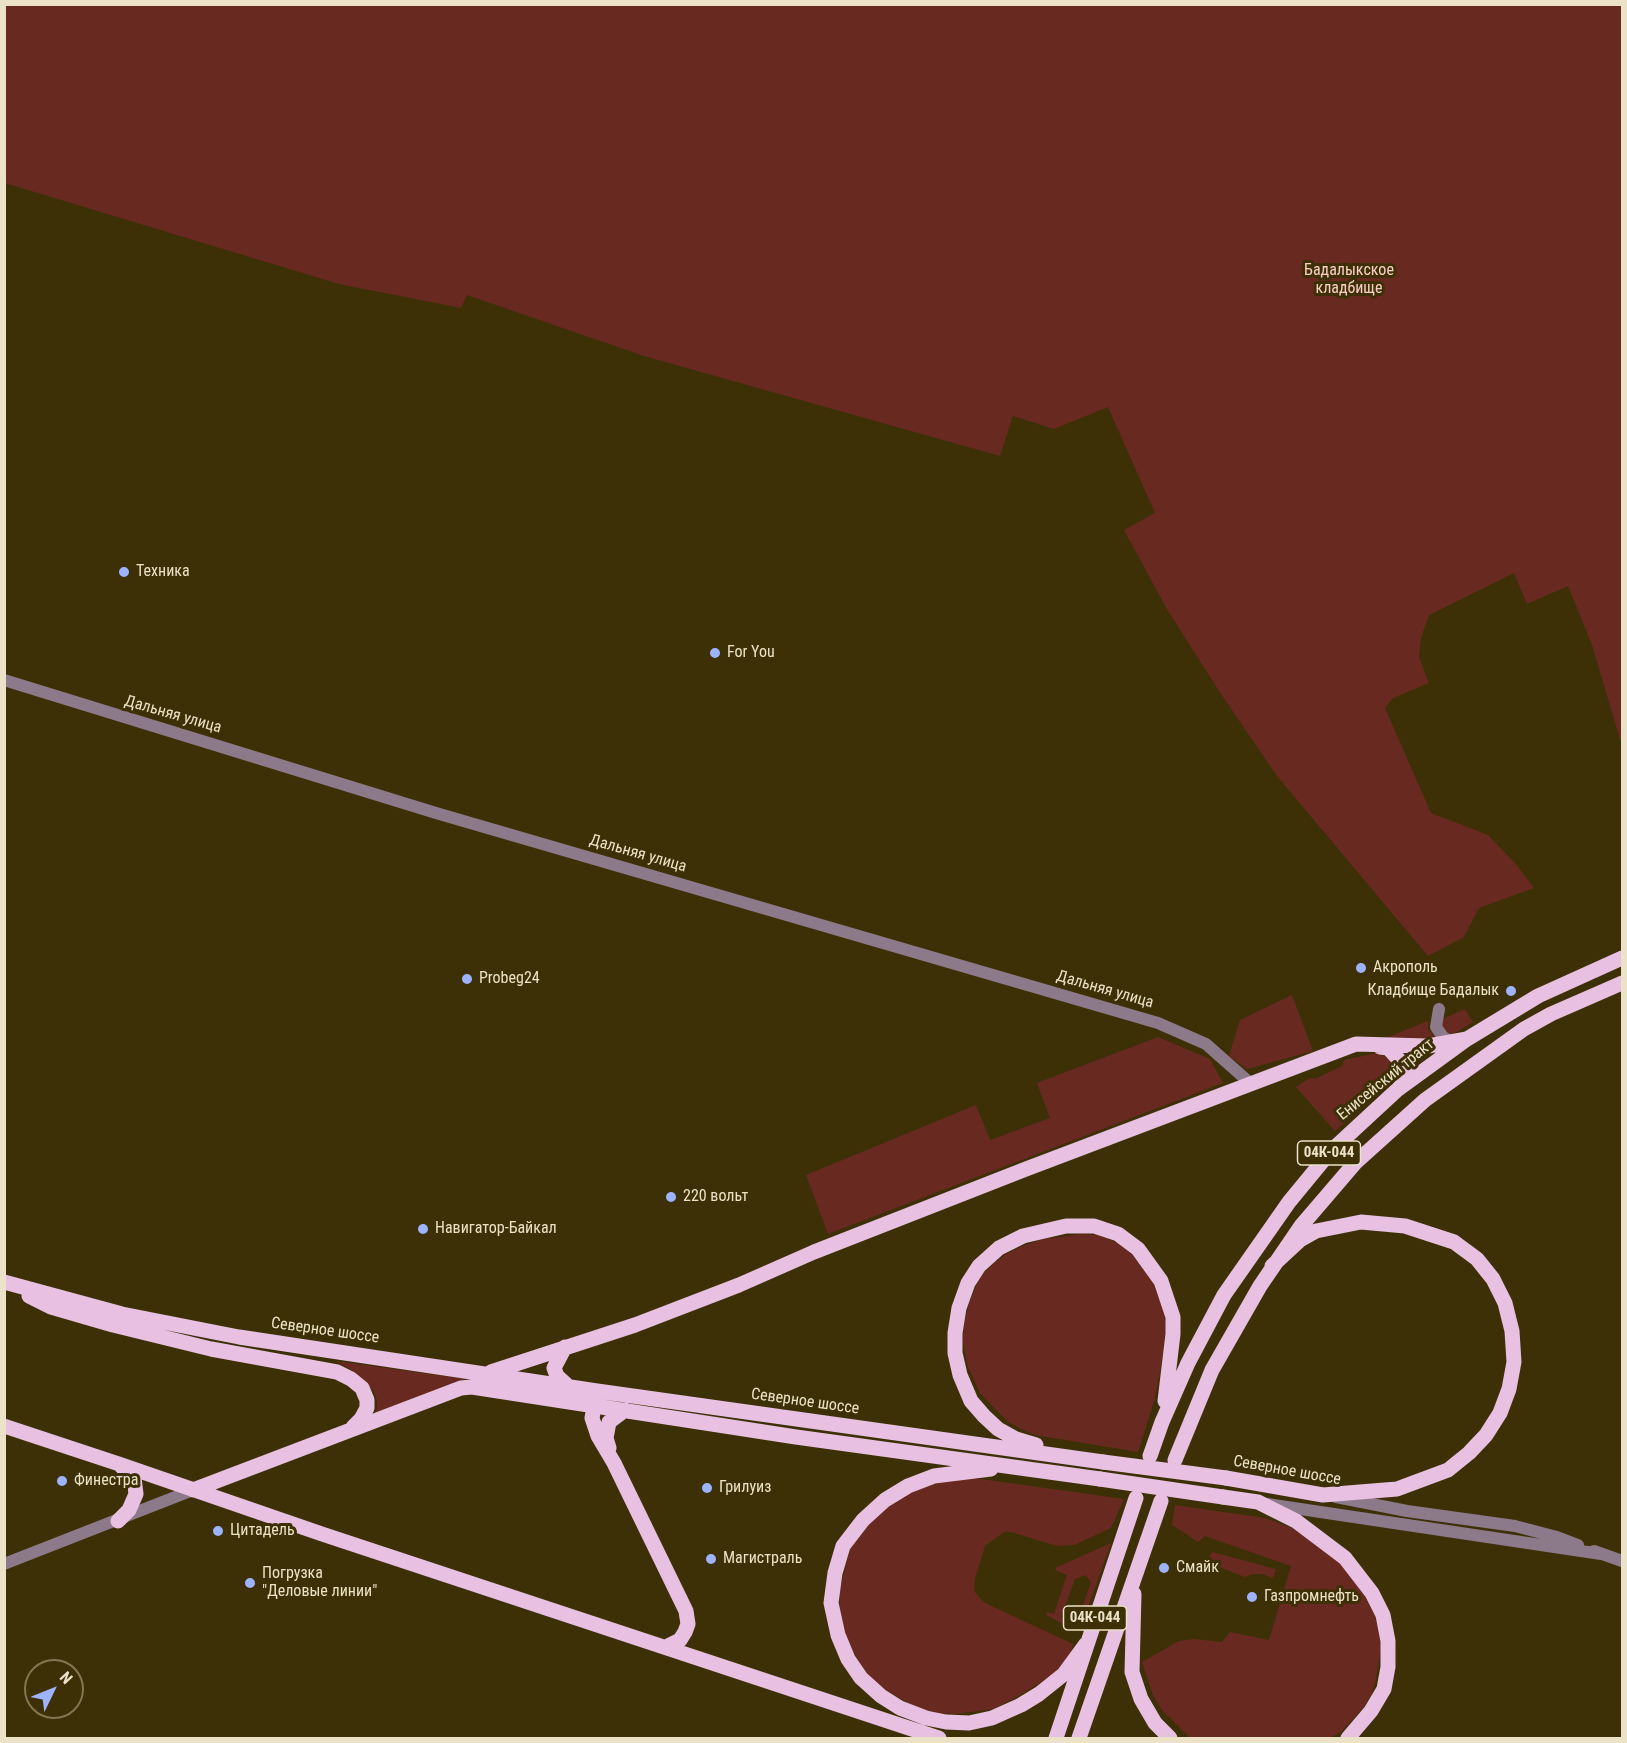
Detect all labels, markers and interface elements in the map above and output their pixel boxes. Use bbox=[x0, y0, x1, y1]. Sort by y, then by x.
park label: Бадалыкское кладбище bbox=[1304, 261, 1394, 299]
place label: Техника bbox=[136, 562, 190, 582]
marker: Техника bbox=[117, 565, 131, 579]
place label: For You bbox=[727, 643, 775, 663]
marker: For You bbox=[708, 646, 722, 660]
street label: Дальняя улица bbox=[122, 692, 224, 738]
street label: Дальняя улица bbox=[587, 831, 689, 877]
place label: Акрополь bbox=[1373, 958, 1438, 978]
marker: Акрополь bbox=[1354, 961, 1368, 975]
street label: Дальняя улица bbox=[1054, 967, 1156, 1013]
place label: Probeg24 bbox=[479, 969, 540, 989]
marker: Probeg24 bbox=[460, 972, 474, 986]
place label: Кладбище Бадалык bbox=[1368, 981, 1499, 1001]
marker: Кладбище Бадалык bbox=[1504, 984, 1518, 998]
street label: Енисейский тракт bbox=[1334, 1035, 1438, 1125]
road number: 04К-044 bbox=[1298, 1141, 1360, 1165]
place label: 220 вольт bbox=[683, 1187, 748, 1207]
marker: 220 вольт bbox=[664, 1190, 678, 1204]
place label: Навигатор-Байкал bbox=[435, 1219, 557, 1239]
marker: Навигатор-Байкал bbox=[416, 1222, 430, 1236]
street label: Северное шоссе bbox=[270, 1314, 380, 1348]
street label: Северное шоссе bbox=[750, 1385, 860, 1419]
street label: Северное шоссе bbox=[1232, 1452, 1342, 1490]
place label: Финестра bbox=[74, 1471, 138, 1491]
marker: Финестра bbox=[55, 1474, 69, 1488]
place label: Грилуиз bbox=[719, 1478, 771, 1498]
marker: Грилуиз bbox=[700, 1481, 714, 1495]
place label: Цитадель bbox=[230, 1521, 295, 1541]
marker: Цитадель bbox=[211, 1524, 225, 1538]
place label: Магистраль bbox=[723, 1549, 802, 1569]
marker: Магистраль bbox=[704, 1552, 718, 1566]
place label: Смайк bbox=[1176, 1558, 1219, 1578]
marker: Смайк bbox=[1157, 1561, 1171, 1575]
place label: Погрузка "Деловые линии" bbox=[262, 1564, 377, 1602]
marker: Погрузка "Деловые линии" bbox=[243, 1576, 257, 1590]
place label: Газпромнефть bbox=[1264, 1587, 1359, 1607]
marker: Газпромнефть bbox=[1245, 1590, 1259, 1604]
road number: 04К-044 bbox=[1064, 1606, 1126, 1630]
north arrow bbox=[24, 1659, 84, 1719]
text: N bbox=[56, 1668, 76, 1688]

